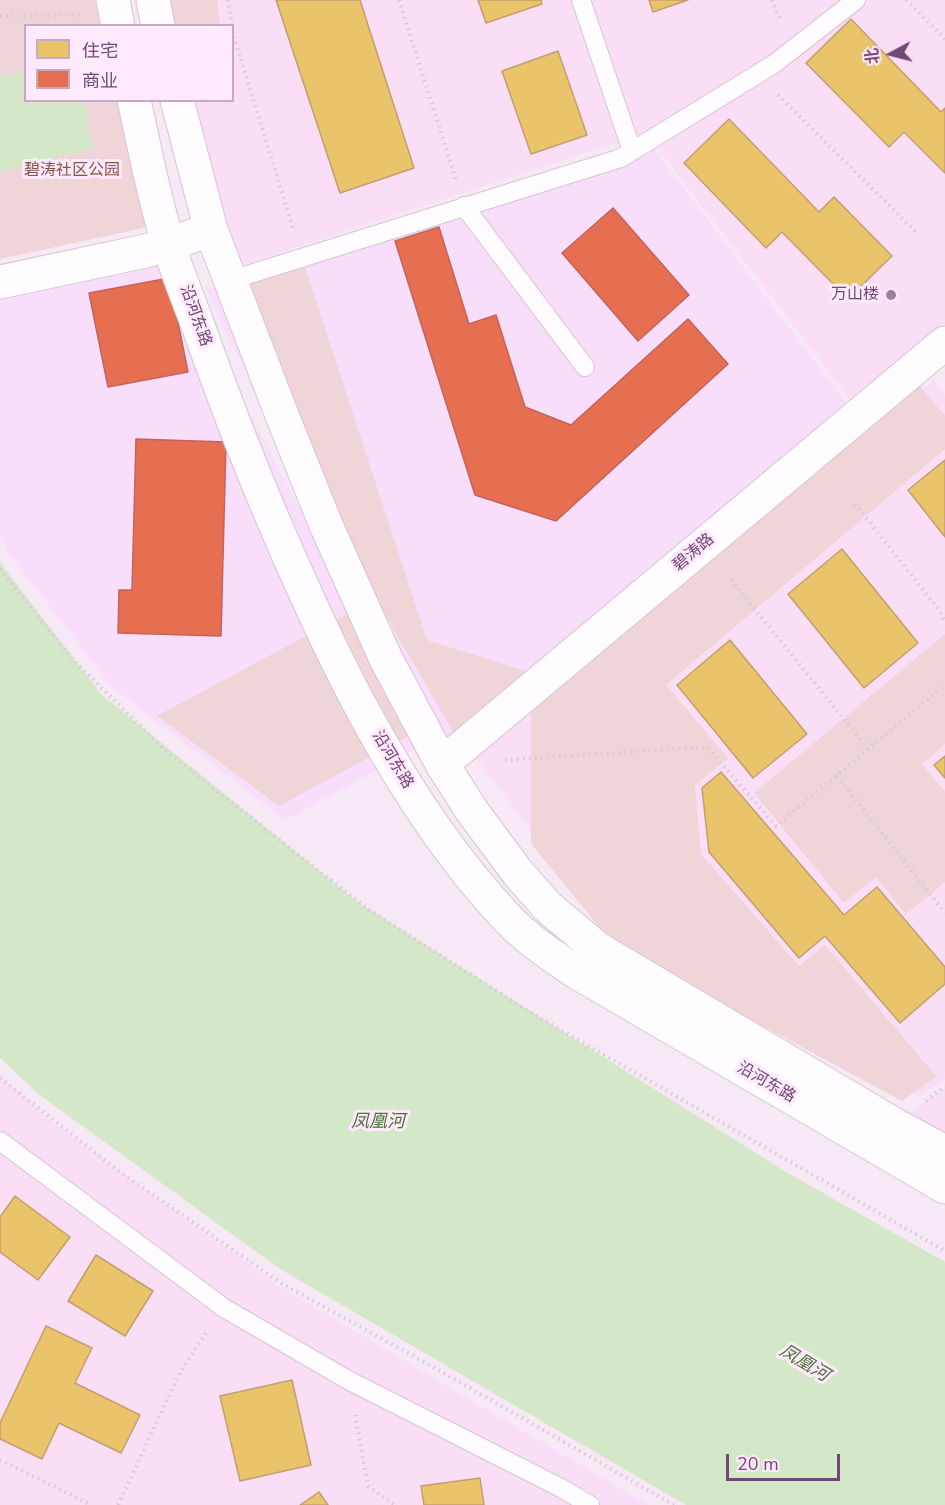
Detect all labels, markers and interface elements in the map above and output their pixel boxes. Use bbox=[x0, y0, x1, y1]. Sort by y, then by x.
legend bbox=[24, 24, 234, 102]
north arrow bbox=[861, 24, 921, 84]
text: 住宅 bbox=[82, 39, 118, 63]
text: 北 bbox=[861, 47, 885, 65]
text: 商业 bbox=[82, 69, 118, 93]
park label: 碧涛社区公园 bbox=[24, 161, 120, 181]
street label: 沿河东路 bbox=[175, 283, 215, 349]
place label: 万山楼 bbox=[831, 285, 879, 305]
marker: 万山楼 bbox=[884, 288, 898, 302]
street label: 碧涛路 bbox=[669, 530, 719, 576]
street label: 沿河东路 bbox=[367, 728, 417, 792]
street label: 沿河东路 bbox=[733, 1059, 799, 1107]
water label: 凤凰河 bbox=[351, 1112, 405, 1134]
water label: 凤凰河 bbox=[775, 1341, 833, 1387]
scale bar bbox=[729, 1442, 843, 1480]
text: 20 m bbox=[737, 1452, 779, 1476]

